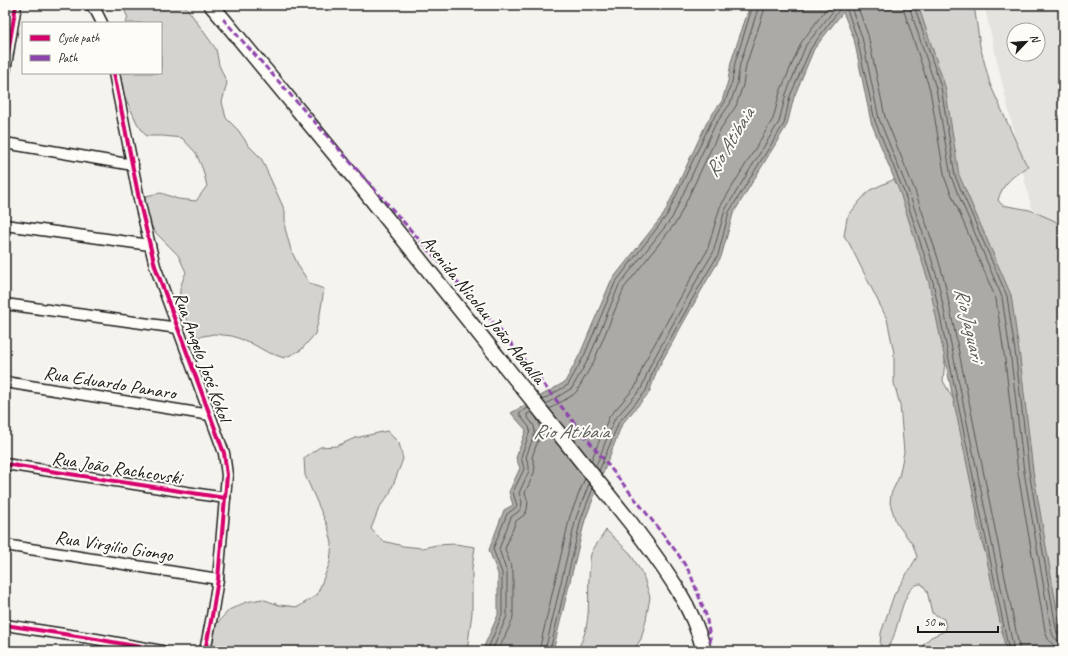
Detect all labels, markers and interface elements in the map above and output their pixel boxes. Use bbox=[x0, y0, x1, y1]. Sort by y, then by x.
legend bbox=[22, 22, 162, 74]
north arrow bbox=[1006, 22, 1046, 62]
text: Cycle path bbox=[58, 30, 100, 46]
text: N bbox=[1027, 32, 1044, 46]
text: Path bbox=[58, 50, 78, 66]
water label: Rio Atibaia bbox=[699, 101, 761, 181]
street label: Avenida Nicolau João Abdalla bbox=[416, 230, 552, 391]
water label: Rio Jaguari bbox=[949, 285, 991, 368]
street label: Rua Angelo José Kokol bbox=[168, 288, 238, 428]
street label: Rua Eduardo Panaro bbox=[42, 361, 180, 406]
water label: Rio Atibaia bbox=[533, 419, 612, 444]
street label: Rua João Rachcovski bbox=[50, 446, 186, 490]
street label: Rua Virgilio Giongo bbox=[53, 525, 176, 567]
scale bar bbox=[918, 608, 998, 634]
text: 50 m bbox=[924, 614, 946, 630]

